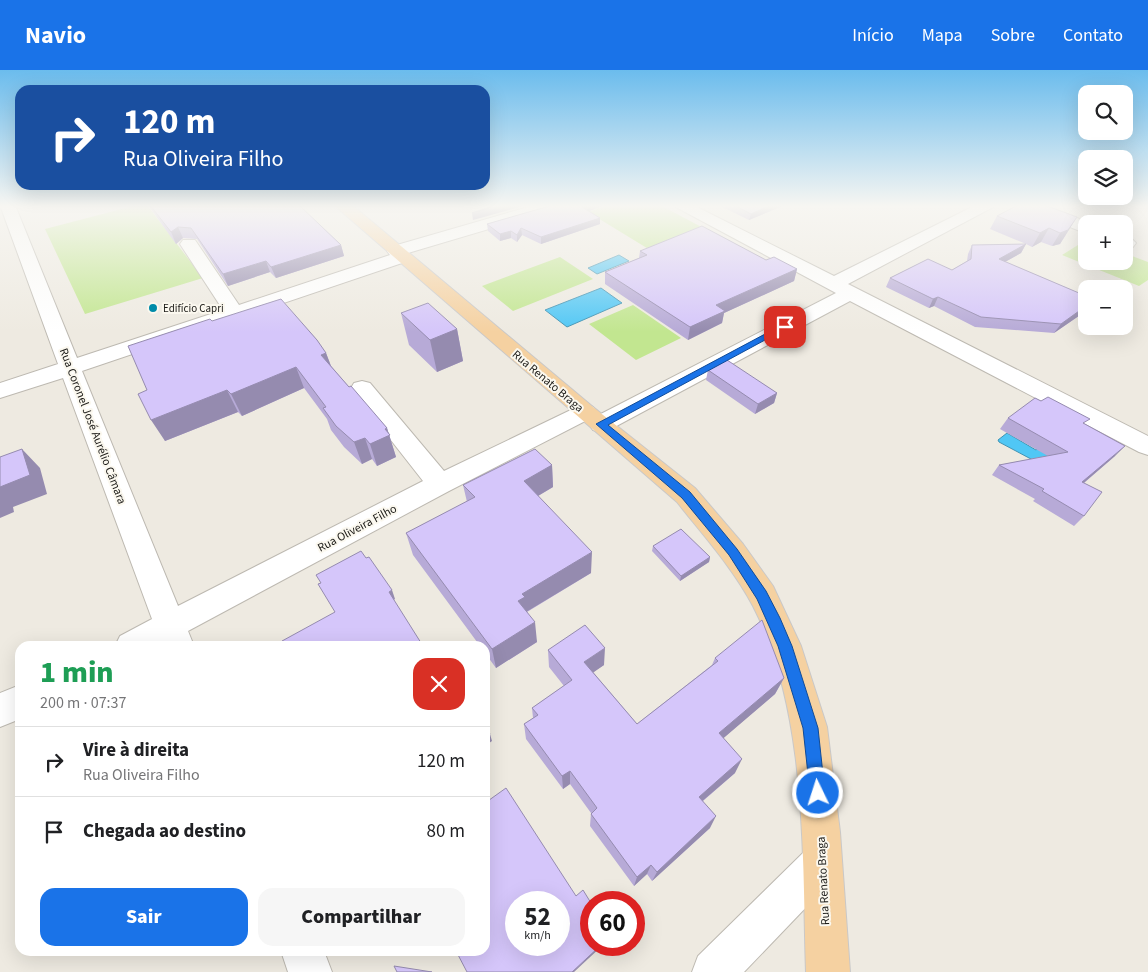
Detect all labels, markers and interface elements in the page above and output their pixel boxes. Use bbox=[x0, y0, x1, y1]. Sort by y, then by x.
text: Navio bbox=[25, 18, 86, 53]
text: Início bbox=[852, 23, 894, 48]
text: Mapa bbox=[922, 23, 963, 48]
text: Sobre bbox=[991, 23, 1035, 48]
text: Contato bbox=[1063, 23, 1123, 48]
map controls bbox=[1078, 85, 1133, 335]
button: search bbox=[1078, 85, 1133, 140]
text: 120 m bbox=[123, 97, 215, 147]
icon: right bbox=[40, 105, 105, 170]
text: Rua Oliveira Filho bbox=[123, 143, 284, 175]
button: layers bbox=[1078, 150, 1133, 205]
button: + bbox=[1078, 215, 1133, 270]
button: − bbox=[1078, 280, 1133, 335]
place label: Edifício Capri bbox=[163, 301, 224, 316]
marker: Edifício Capri bbox=[147, 302, 159, 314]
pin bbox=[764, 306, 806, 348]
icon: arrive bbox=[771, 313, 799, 341]
street label: Rua Coronel José Aurélio Câmara bbox=[55, 346, 130, 507]
street label: Rua Renato Braga bbox=[508, 346, 587, 416]
street label: Rua Oliveira Filho bbox=[315, 500, 400, 557]
text: 1 min bbox=[40, 651, 114, 694]
button: close bbox=[413, 658, 465, 710]
text: 200 m · 07:37 bbox=[40, 692, 127, 714]
text: Vire à direita bbox=[83, 737, 189, 764]
icon: right bbox=[40, 748, 68, 776]
text: 120 m bbox=[417, 748, 465, 775]
text: Rua Oliveira Filho bbox=[83, 764, 200, 786]
position arrow bbox=[791, 766, 843, 818]
icon: arrive bbox=[40, 818, 68, 846]
text: Chegada ao destino bbox=[83, 818, 246, 845]
text: 80 m bbox=[427, 818, 465, 845]
street label: Rua Renato Braga bbox=[813, 836, 834, 926]
button: Sair bbox=[40, 888, 248, 946]
button: Compartilhar bbox=[258, 888, 465, 946]
speed limit sign: 60 bbox=[580, 891, 645, 956]
text: 52 bbox=[524, 899, 551, 935]
text: km/h bbox=[524, 927, 551, 944]

